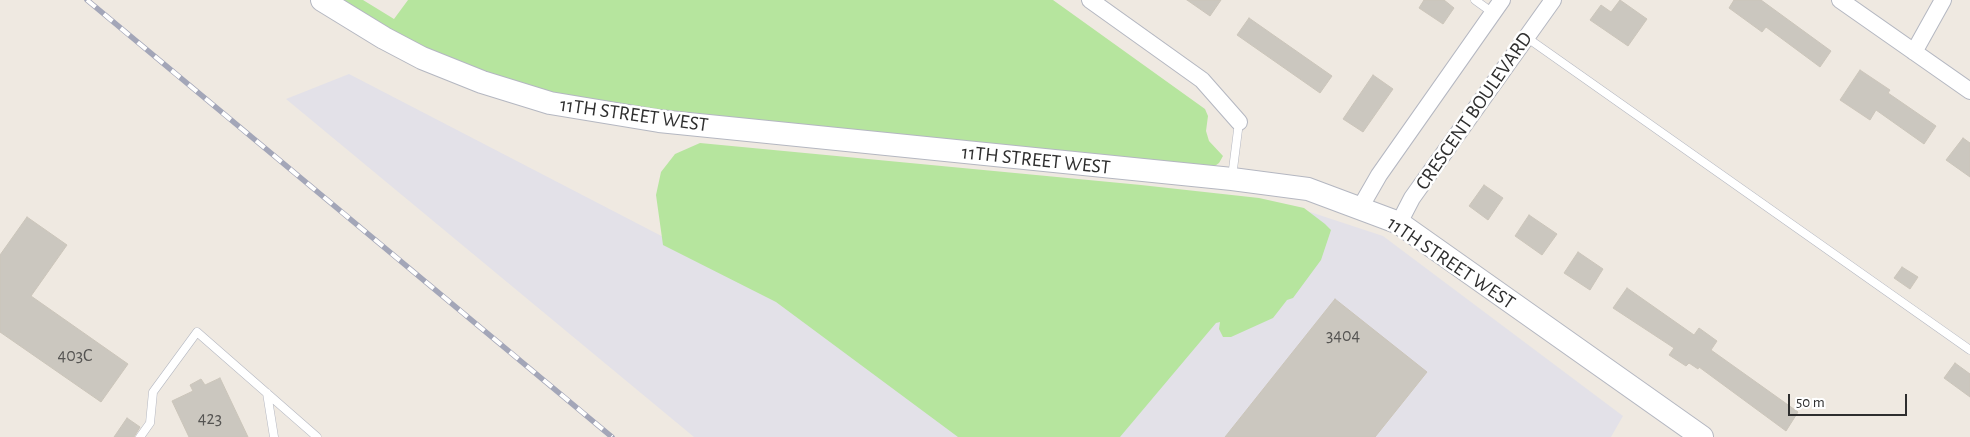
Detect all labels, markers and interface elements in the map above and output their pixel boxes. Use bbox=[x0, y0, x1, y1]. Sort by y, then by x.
street label: CRESCENT BOULEVARD bbox=[1410, 27, 1538, 195]
street label: 11TH STREET WEST bbox=[558, 93, 710, 137]
street label: 11TH STREET WEST bbox=[960, 140, 1112, 180]
street label: 11TH STREET WEST bbox=[1382, 211, 1520, 315]
house number: 3404 bbox=[1326, 325, 1360, 347]
house number: 403C bbox=[58, 345, 92, 367]
scale bar bbox=[1790, 384, 1909, 416]
text: 50 m bbox=[1796, 395, 1825, 410]
house number: 423 bbox=[198, 408, 222, 430]

